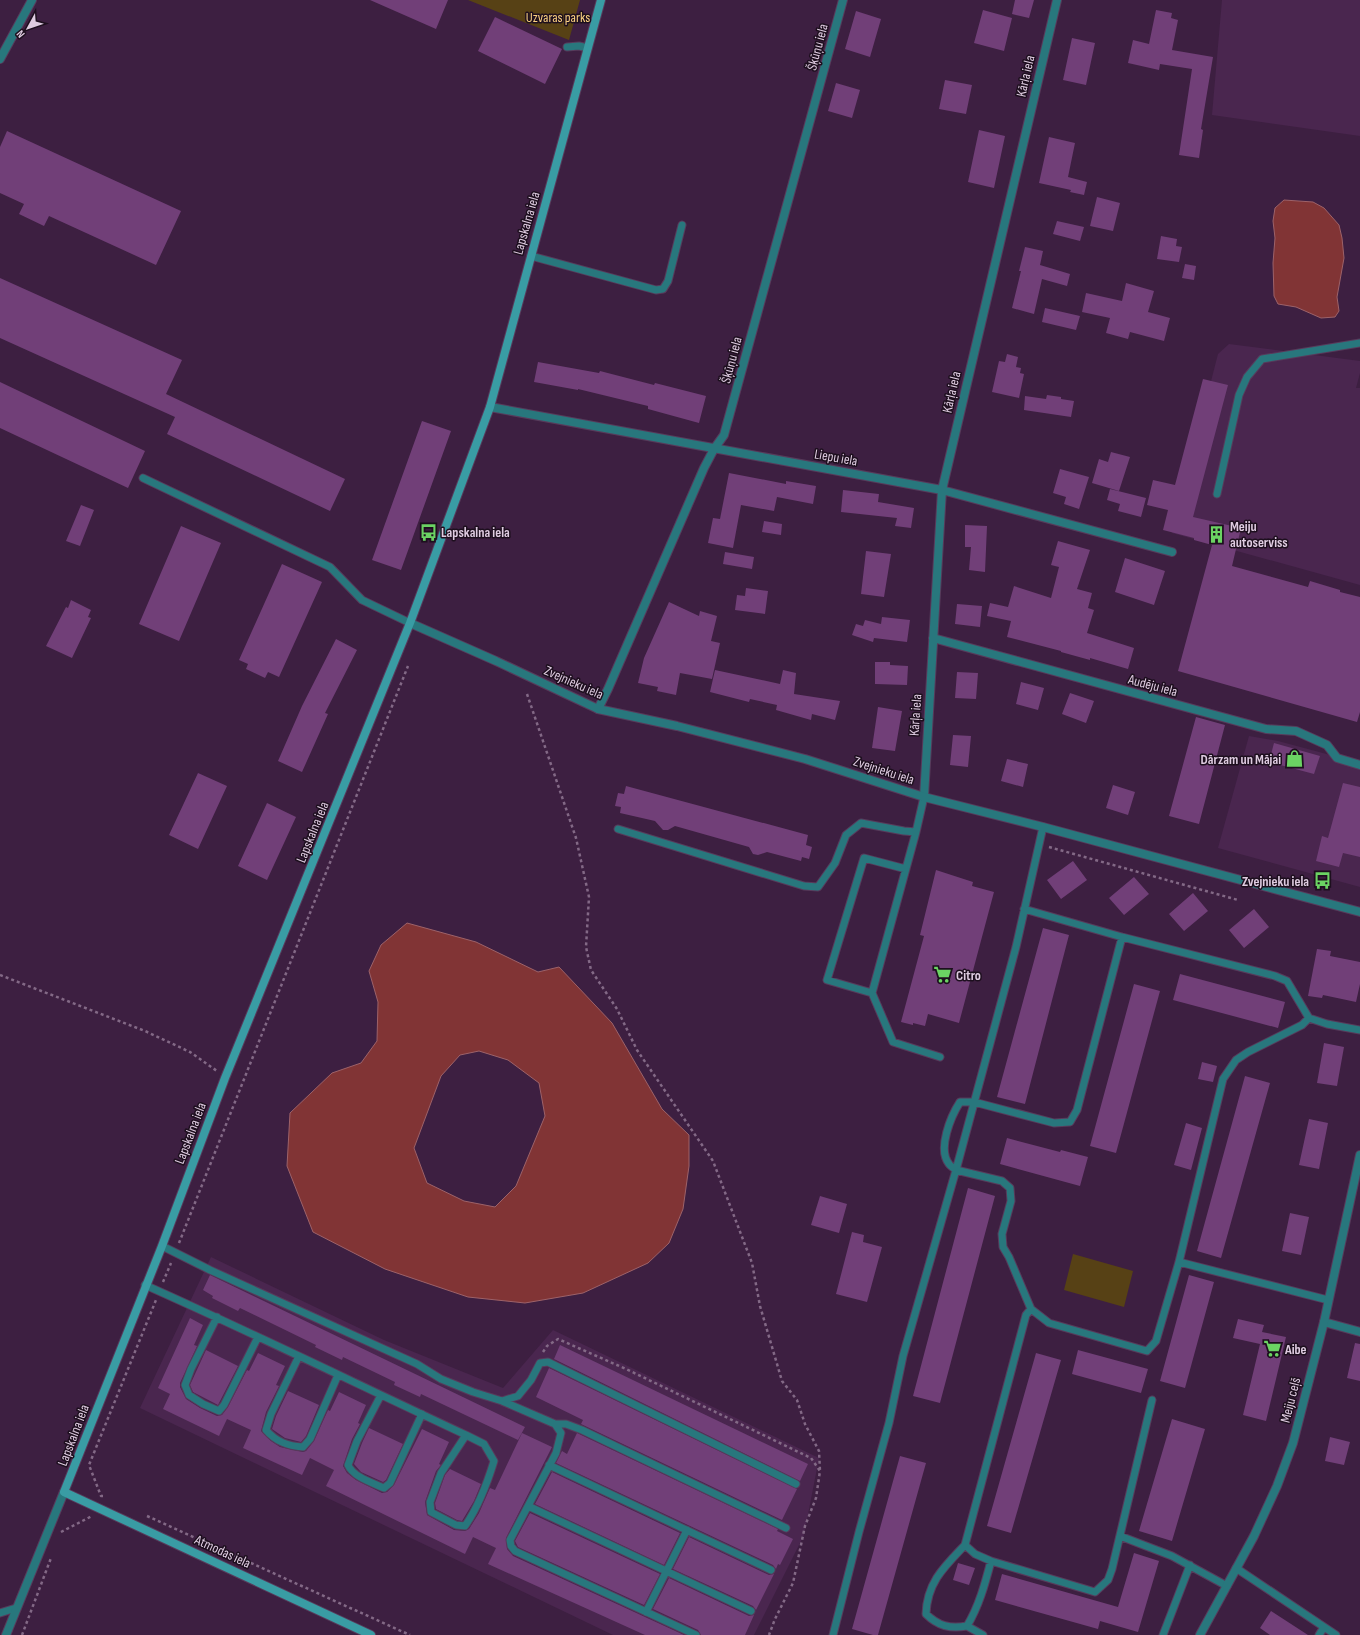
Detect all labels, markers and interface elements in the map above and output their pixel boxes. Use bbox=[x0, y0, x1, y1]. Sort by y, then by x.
north arrow bbox=[8, 8, 48, 48]
park label: Uzvaras parks bbox=[526, 9, 590, 26]
street label: Šķūņu iela bbox=[803, 22, 832, 72]
text: N bbox=[14, 28, 28, 41]
street label: Kārļa iela bbox=[1012, 54, 1039, 99]
street label: Lapskalna iela bbox=[509, 190, 544, 257]
street label: Šķūņu iela bbox=[717, 335, 746, 385]
street label: Kārļa iela bbox=[938, 370, 965, 415]
street label: Liepu iela bbox=[813, 445, 859, 470]
place label: Meiju autoserviss bbox=[1230, 518, 1288, 551]
bus stop icon: Lapskalna iela bbox=[418, 522, 438, 542]
place label: Lapskalna iela bbox=[441, 524, 510, 541]
building icon: Meiju autoserviss bbox=[1207, 524, 1227, 544]
street label: Zvejnieku iela bbox=[542, 662, 606, 703]
street label: Audēju iela bbox=[1125, 671, 1179, 700]
street label: Kārļa iela bbox=[906, 693, 925, 737]
shop icon: Dārzam un Mājai bbox=[1284, 749, 1304, 769]
place label: Dārzam un Mājai bbox=[1201, 751, 1281, 768]
street label: Zvejnieku iela bbox=[851, 753, 916, 788]
street label: Lapskalna iela bbox=[292, 799, 332, 865]
bus stop icon: Zvejnieku iela bbox=[1312, 871, 1332, 891]
place label: Zvejnieku iela bbox=[1242, 873, 1309, 890]
supermarket icon: Citro bbox=[933, 965, 953, 985]
place label: Citro bbox=[956, 967, 981, 984]
street label: Lapskalna iela bbox=[171, 1100, 210, 1166]
supermarket icon: Aibe bbox=[1262, 1339, 1282, 1359]
place label: Aibe bbox=[1284, 1341, 1307, 1358]
street label: Meiju ceļš bbox=[1277, 1376, 1304, 1424]
street label: Lapskalna iela bbox=[54, 1402, 93, 1468]
street label: Atmodas iela bbox=[191, 1531, 253, 1572]

